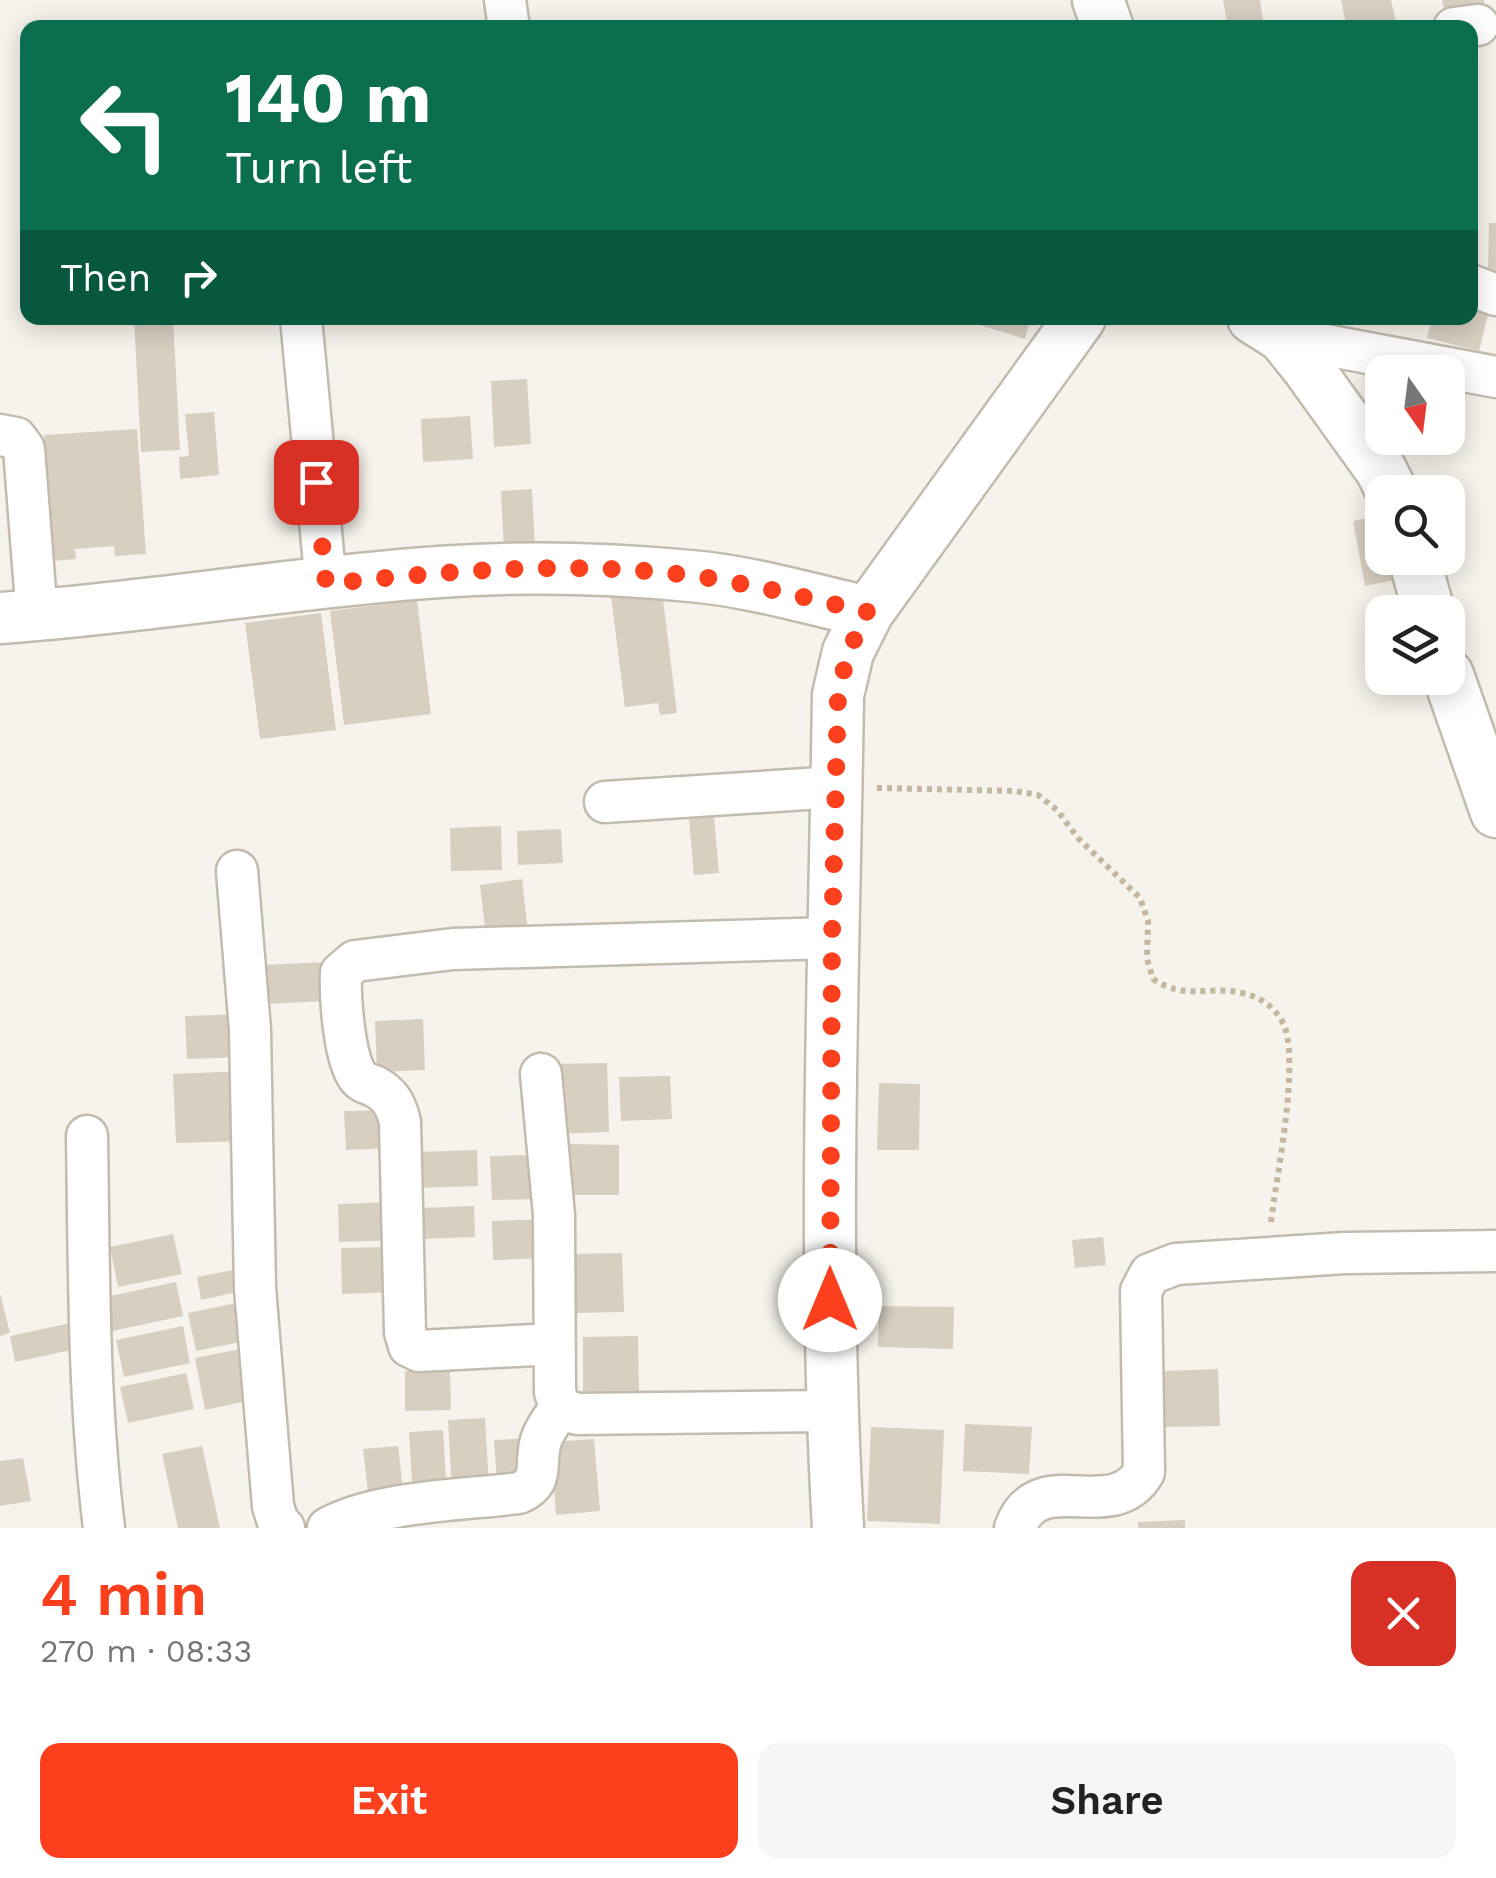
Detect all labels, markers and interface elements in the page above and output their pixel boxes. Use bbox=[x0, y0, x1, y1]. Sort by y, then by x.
text: 140 m bbox=[225, 57, 431, 139]
icon: left bbox=[60, 60, 190, 190]
text: Turn left bbox=[225, 141, 412, 194]
icon: right bbox=[171, 250, 226, 305]
text: Then bbox=[60, 256, 151, 300]
north arrow bbox=[1365, 355, 1465, 455]
map controls bbox=[1365, 355, 1465, 695]
pin bbox=[274, 440, 359, 525]
icon: arrive bbox=[289, 455, 344, 510]
button: search bbox=[1365, 475, 1465, 575]
button: layers bbox=[1365, 595, 1465, 695]
position arrow bbox=[778, 1248, 882, 1352]
text: 4 min bbox=[40, 1559, 207, 1630]
button: close bbox=[1351, 1561, 1456, 1666]
text: 270 m · 08:33 bbox=[40, 1632, 252, 1670]
button: Exit bbox=[40, 1743, 738, 1858]
button: Share bbox=[758, 1743, 1456, 1858]

